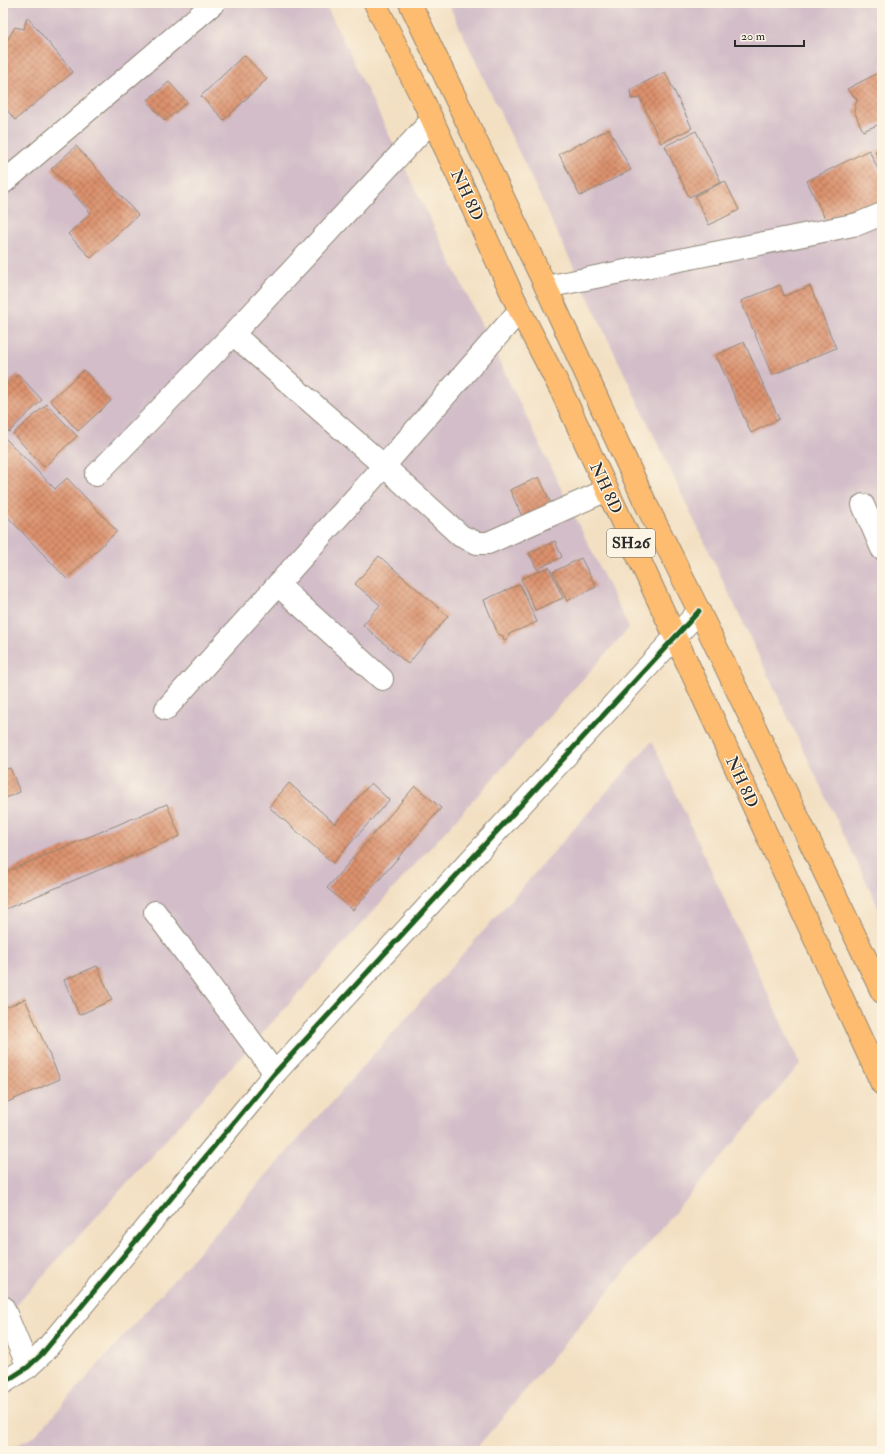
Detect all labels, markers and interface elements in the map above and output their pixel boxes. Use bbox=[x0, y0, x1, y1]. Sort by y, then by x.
scale bar bbox=[735, 22, 804, 48]
text: 20 m bbox=[741, 29, 766, 44]
street label: NH 8D bbox=[446, 166, 488, 224]
street label: NH 8D bbox=[585, 459, 627, 517]
road number: SH26 bbox=[607, 529, 655, 557]
street label: NH 8D bbox=[721, 753, 763, 811]

